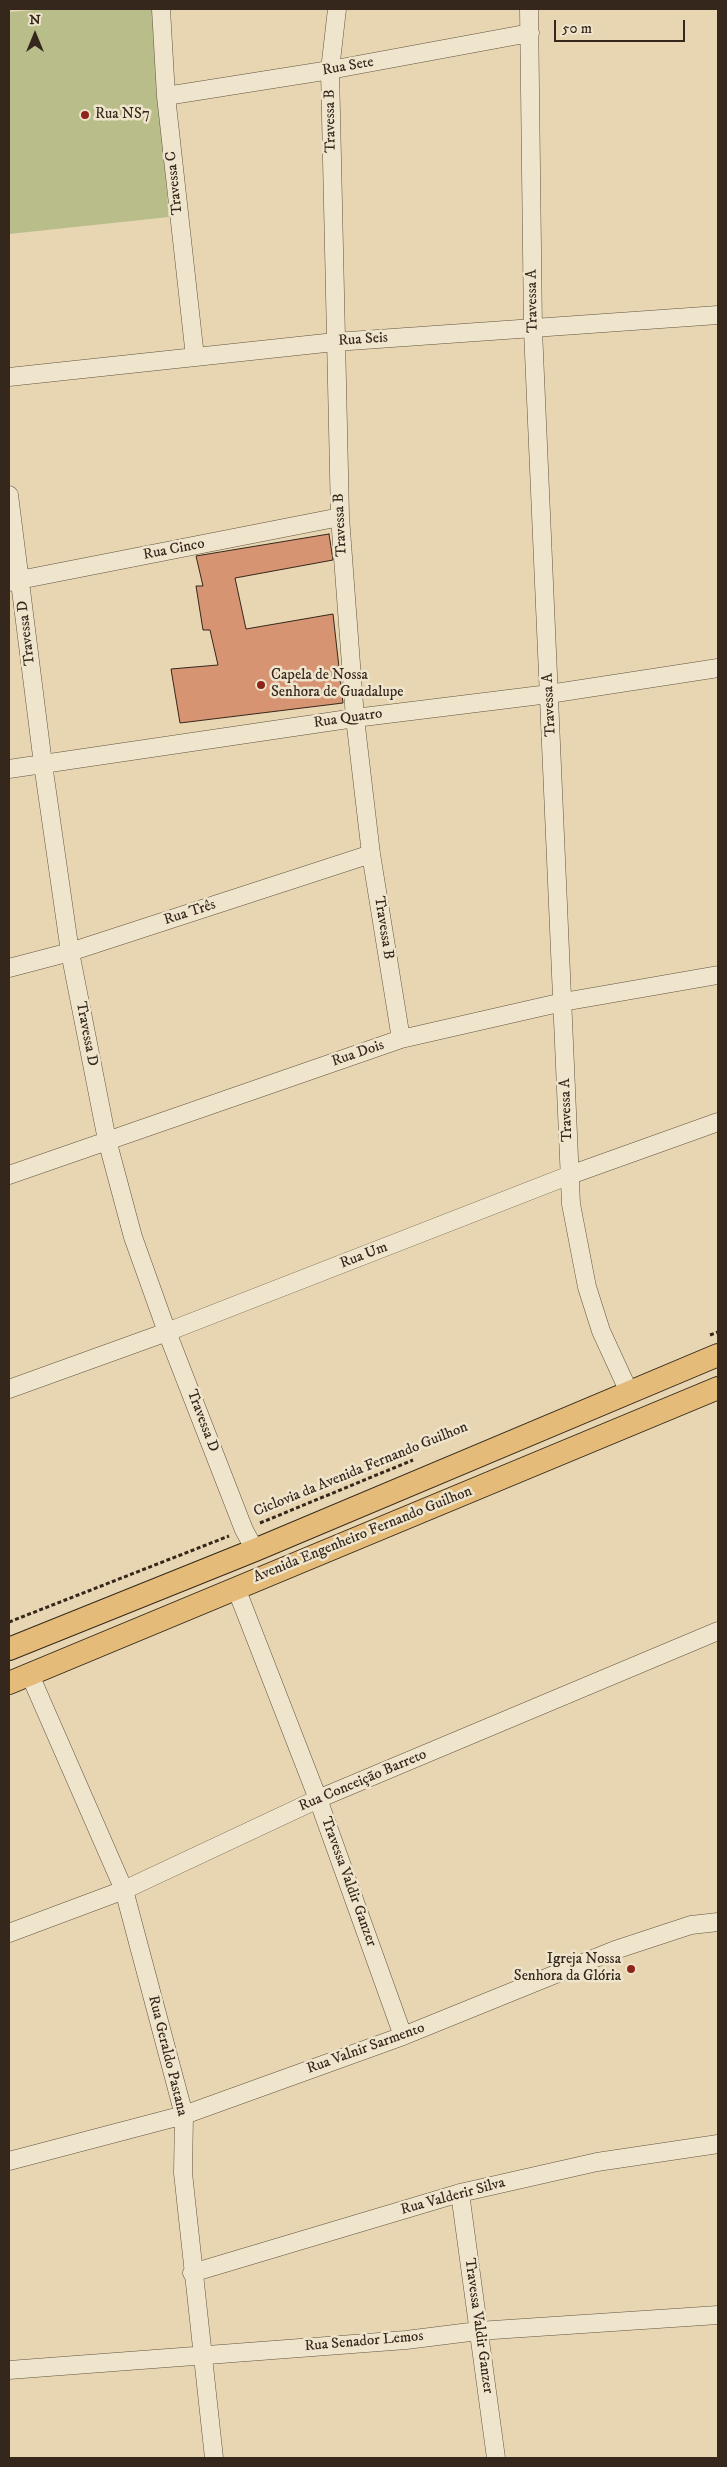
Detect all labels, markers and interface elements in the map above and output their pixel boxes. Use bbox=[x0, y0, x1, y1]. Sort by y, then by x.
north arrow bbox=[10, 10, 60, 60]
scale bar bbox=[557, 10, 688, 42]
text: N bbox=[29, 11, 41, 29]
text: 50 m bbox=[562, 19, 592, 38]
street label: Rua Sete bbox=[321, 54, 375, 80]
street label: Travessa B bbox=[321, 89, 341, 153]
place label: Rua NS7 bbox=[95, 106, 150, 124]
marker: Rua NS7 bbox=[79, 109, 91, 121]
street label: Travessa C bbox=[163, 150, 187, 216]
street label: Travessa A bbox=[523, 269, 543, 333]
street label: Rua Seis bbox=[338, 329, 388, 351]
street label: Travessa B bbox=[330, 493, 352, 557]
street label: Rua Cinco bbox=[142, 535, 206, 565]
street label: Travessa D bbox=[14, 600, 40, 666]
place label: Capela de Nossa Senhora de Guadalupe bbox=[271, 667, 403, 702]
street label: Travessa A bbox=[539, 673, 561, 737]
marker: Capela de Nossa Senhora de Guadalupe bbox=[255, 679, 267, 691]
street label: Rua Quatro bbox=[312, 705, 384, 733]
street label: Travessa B bbox=[369, 895, 397, 961]
street label: Rua Três bbox=[162, 896, 218, 930]
street label: Travessa D bbox=[71, 1000, 101, 1068]
street label: Rua Dois bbox=[329, 1037, 387, 1071]
street label: Travessa A bbox=[557, 1078, 577, 1142]
street label: Rua Um bbox=[338, 1239, 390, 1273]
street label: Travessa D bbox=[182, 1387, 222, 1455]
street label: Ciclovia da Avenida Fernando Guilhon bbox=[251, 1419, 471, 1521]
street label: Avenida Engenheiro Fernando Guilhon bbox=[251, 1483, 475, 1587]
street label: Rua Conceição Barreto bbox=[296, 1746, 430, 1816]
street label: Travessa Valdir Ganzer bbox=[316, 1815, 380, 1949]
place label: Igreja Nossa Senhora da Glória bbox=[514, 1951, 621, 1986]
marker: Igreja Nossa Senhora da Glória bbox=[625, 1963, 637, 1975]
street label: Rua Geraldo Pastana bbox=[143, 1994, 191, 2118]
street label: Rua Valnir Sarmento bbox=[305, 2019, 427, 2079]
street label: Rua Valderir Silva bbox=[399, 2174, 507, 2220]
street label: Travessa Valdir Ganzer bbox=[460, 2257, 496, 2395]
street label: Rua Senador Lemos bbox=[304, 2328, 424, 2356]

